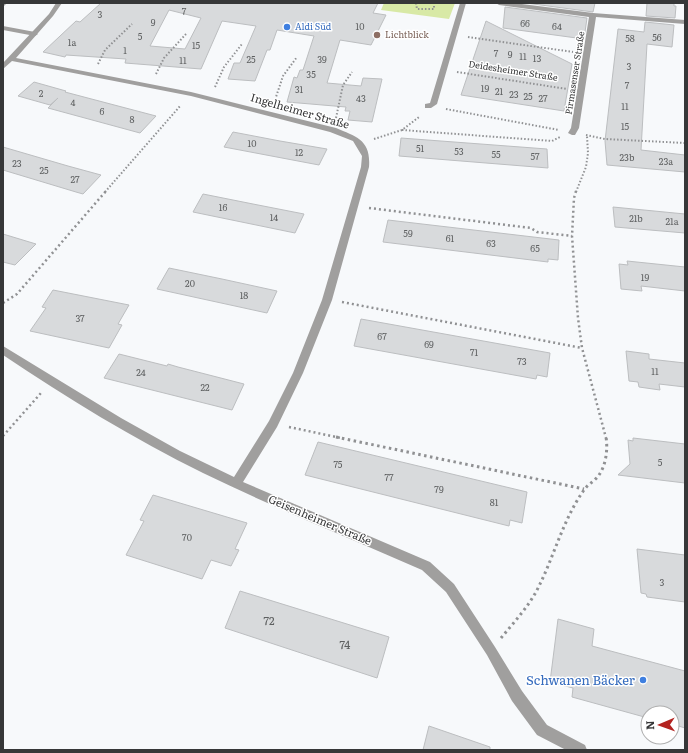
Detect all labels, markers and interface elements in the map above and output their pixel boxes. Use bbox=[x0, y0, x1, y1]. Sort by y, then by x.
house number: 7 bbox=[182, 4, 187, 18]
house number: 3 bbox=[98, 7, 103, 21]
house number: 9 bbox=[151, 15, 156, 29]
house number: 66 bbox=[520, 16, 530, 30]
place label: Aldi Süd bbox=[295, 19, 332, 33]
house number: 10 bbox=[356, 19, 364, 33]
house number: 64 bbox=[552, 19, 562, 33]
marker: Aldi Süd bbox=[282, 22, 292, 32]
place label: Lichtblick bbox=[385, 27, 429, 41]
house number: 5 bbox=[138, 29, 143, 43]
marker: Lichtblick bbox=[372, 30, 382, 40]
street label: Pirmasenser Straße bbox=[561, 30, 588, 115]
house number: 56 bbox=[652, 30, 662, 44]
house number: 58 bbox=[625, 31, 635, 45]
house number: 1a bbox=[68, 35, 76, 49]
house number: 15 bbox=[192, 38, 201, 52]
house number: 1 bbox=[123, 43, 127, 57]
house number: 7 bbox=[494, 46, 499, 60]
house number: 9 bbox=[508, 47, 513, 61]
house number: 11 bbox=[519, 49, 527, 63]
house number: 13 bbox=[533, 51, 541, 65]
house number: 25 bbox=[246, 52, 256, 66]
house number: 39 bbox=[317, 52, 327, 66]
house number: 11 bbox=[179, 53, 187, 67]
street label: Deidesheimer Straße bbox=[468, 56, 559, 84]
house number: 3 bbox=[627, 59, 632, 73]
house number: 35 bbox=[306, 67, 316, 81]
house number: 7 bbox=[625, 78, 630, 92]
house number: 19 bbox=[481, 81, 489, 95]
house number: 31 bbox=[295, 82, 304, 96]
house number: 21 bbox=[495, 84, 503, 98]
house number: 2 bbox=[39, 86, 44, 100]
house number: 23 bbox=[509, 87, 519, 101]
street label: Ingelheimer Straße bbox=[249, 88, 352, 132]
house number: 25 bbox=[523, 89, 533, 103]
house number: 43 bbox=[356, 91, 366, 105]
house number: 27 bbox=[538, 91, 548, 105]
house number: 4 bbox=[71, 95, 76, 109]
house number: 11 bbox=[621, 99, 629, 113]
house number: 6 bbox=[100, 104, 105, 118]
house number: 8 bbox=[130, 112, 135, 126]
house number: 15 bbox=[621, 119, 630, 133]
house number: 10 bbox=[248, 136, 256, 150]
house number: 51 bbox=[416, 141, 424, 155]
house number: 53 bbox=[454, 144, 464, 158]
house number: 12 bbox=[295, 145, 304, 159]
house number: 55 bbox=[491, 147, 501, 161]
house number: 57 bbox=[530, 149, 540, 163]
house number: 23b bbox=[620, 150, 635, 164]
house number: 23a bbox=[659, 154, 673, 168]
house number: 23 bbox=[12, 156, 22, 170]
house number: 25 bbox=[39, 163, 49, 177]
house number: 27 bbox=[70, 172, 80, 186]
house number: 16 bbox=[219, 200, 227, 214]
house number: 14 bbox=[270, 210, 278, 224]
house number: 21b bbox=[629, 211, 643, 225]
house number: 21a bbox=[665, 214, 679, 228]
house number: 59 bbox=[403, 226, 413, 240]
house number: 61 bbox=[446, 231, 455, 245]
house number: 63 bbox=[486, 236, 496, 250]
house number: 65 bbox=[530, 241, 540, 255]
house number: 19 bbox=[641, 270, 649, 284]
house number: 20 bbox=[185, 276, 195, 290]
house number: 18 bbox=[240, 288, 248, 302]
house number: 37 bbox=[75, 311, 85, 325]
house number: 67 bbox=[377, 329, 387, 343]
house number: 69 bbox=[424, 337, 434, 351]
house number: 71 bbox=[470, 345, 478, 359]
house number: 73 bbox=[517, 354, 527, 368]
house number: 11 bbox=[651, 364, 659, 378]
house number: 24 bbox=[136, 365, 146, 379]
house number: 22 bbox=[200, 380, 210, 394]
house number: 5 bbox=[658, 455, 663, 469]
house number: 75 bbox=[334, 457, 343, 471]
house number: 77 bbox=[384, 470, 394, 484]
house number: 79 bbox=[434, 482, 444, 496]
street label: Geisenheimer Straße bbox=[266, 490, 375, 548]
house number: 81 bbox=[490, 495, 499, 509]
house number: 70 bbox=[182, 530, 192, 544]
house number: 3 bbox=[660, 575, 665, 589]
house number: 72 bbox=[263, 612, 275, 628]
house number: 74 bbox=[340, 636, 350, 652]
place label: Schwanen Bäcker bbox=[526, 670, 636, 689]
marker: Schwanen Bäcker bbox=[638, 675, 648, 685]
north arrow bbox=[640, 705, 680, 745]
text: N bbox=[641, 720, 657, 730]

